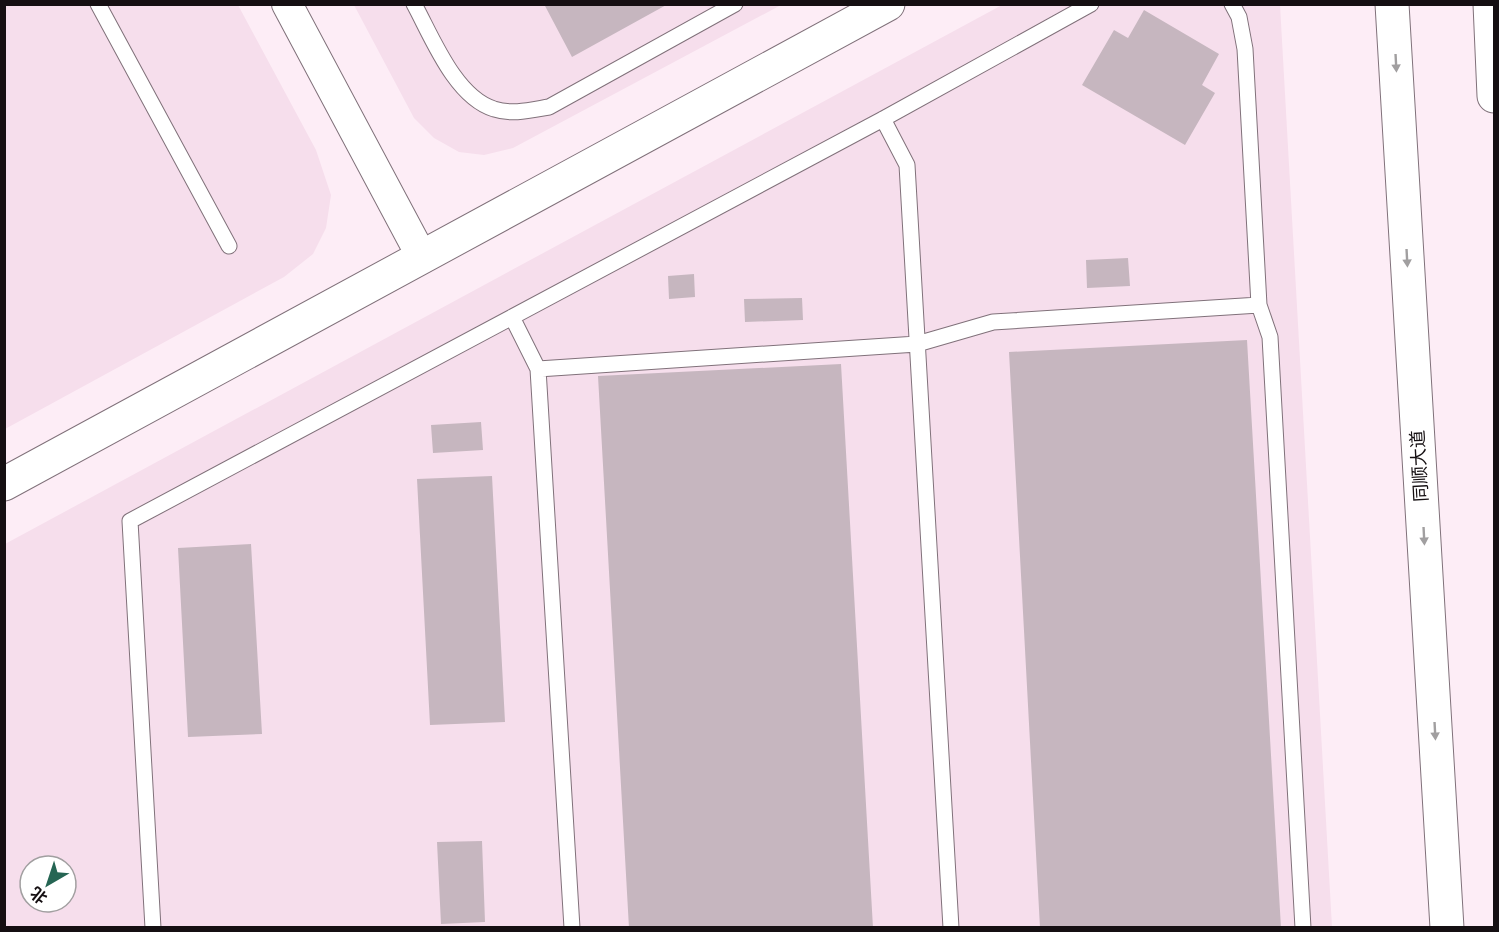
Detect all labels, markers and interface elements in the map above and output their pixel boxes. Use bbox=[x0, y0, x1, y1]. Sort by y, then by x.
one-way arrow bbox=[1391, 53, 1400, 72]
one-way arrow bbox=[1403, 248, 1412, 267]
street label: 同顺大道 bbox=[1407, 429, 1431, 503]
one-way arrow bbox=[1419, 527, 1428, 546]
one-way arrow bbox=[1430, 721, 1440, 740]
north arrow bbox=[18, 854, 78, 914]
text: 北 bbox=[27, 883, 51, 908]

